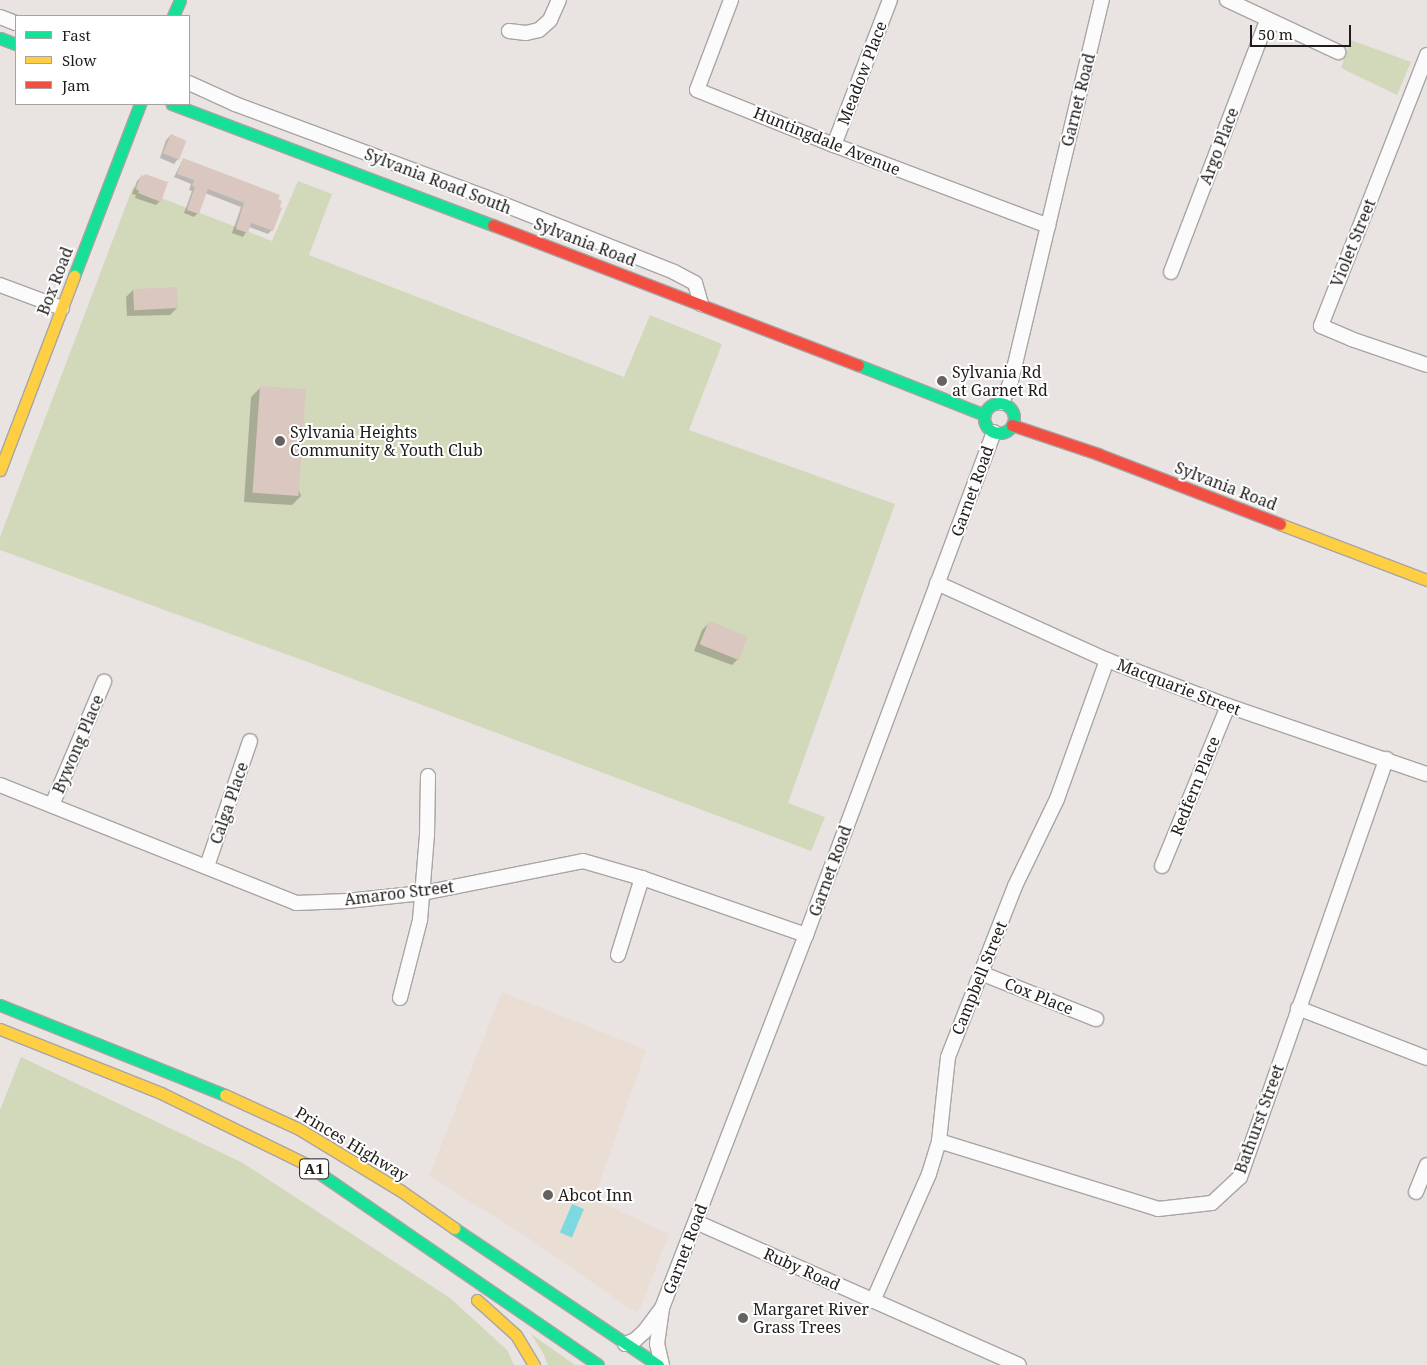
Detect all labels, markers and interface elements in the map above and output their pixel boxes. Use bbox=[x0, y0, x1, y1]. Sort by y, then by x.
legend bbox=[15, 15, 190, 105]
scale bar bbox=[1252, 15, 1353, 47]
street label: Meadow Place bbox=[833, 18, 891, 128]
text: 50 m bbox=[1258, 24, 1293, 44]
text: Fast bbox=[62, 25, 91, 45]
text: Slow bbox=[62, 50, 96, 70]
street label: Garnet Road bbox=[1057, 51, 1099, 149]
text: Jam bbox=[62, 75, 90, 95]
street label: Huntingdale Avenue bbox=[751, 103, 903, 179]
street label: Argo Place bbox=[1196, 105, 1242, 187]
street label: Sylvania Road South bbox=[362, 144, 514, 218]
street label: Violet Street bbox=[1327, 196, 1379, 290]
street label: Sylvania Road bbox=[531, 214, 639, 270]
street label: Box Road bbox=[33, 244, 77, 318]
place label: Sylvania Rd at Garnet Rd bbox=[952, 362, 1048, 400]
marker: Sylvania Rd at Garnet Rd bbox=[936, 375, 948, 387]
place label: Sylvania Heights Community & Youth Club bbox=[290, 422, 483, 460]
marker: Sylvania Heights Community & Youth Club bbox=[274, 435, 286, 447]
street label: Garnet Road bbox=[947, 443, 997, 539]
street label: Sylvania Road bbox=[1172, 458, 1280, 514]
street label: Macquarie Street bbox=[1114, 655, 1244, 719]
street label: Bywong Place bbox=[49, 692, 107, 796]
street label: Redfern Place bbox=[1166, 734, 1224, 838]
street label: Calga Place bbox=[206, 759, 252, 847]
street label: Garnet Road bbox=[805, 823, 855, 919]
street label: Amaroo Street bbox=[343, 877, 455, 909]
street label: Campbell Street bbox=[947, 918, 1011, 1038]
street label: Cox Place bbox=[1002, 974, 1076, 1018]
street label: Bathurst Street bbox=[1230, 1062, 1288, 1176]
street label: Princes Highway bbox=[292, 1103, 412, 1185]
road number: A1 bbox=[299, 1156, 329, 1182]
place label: Abcot Inn bbox=[558, 1185, 633, 1205]
marker: Abcot Inn bbox=[542, 1189, 554, 1201]
street label: Garnet Road bbox=[659, 1201, 711, 1297]
street label: Ruby Road bbox=[761, 1244, 843, 1294]
place label: Margaret River Grass Trees bbox=[753, 1299, 869, 1337]
marker: Margaret River Grass Trees bbox=[737, 1312, 749, 1324]

